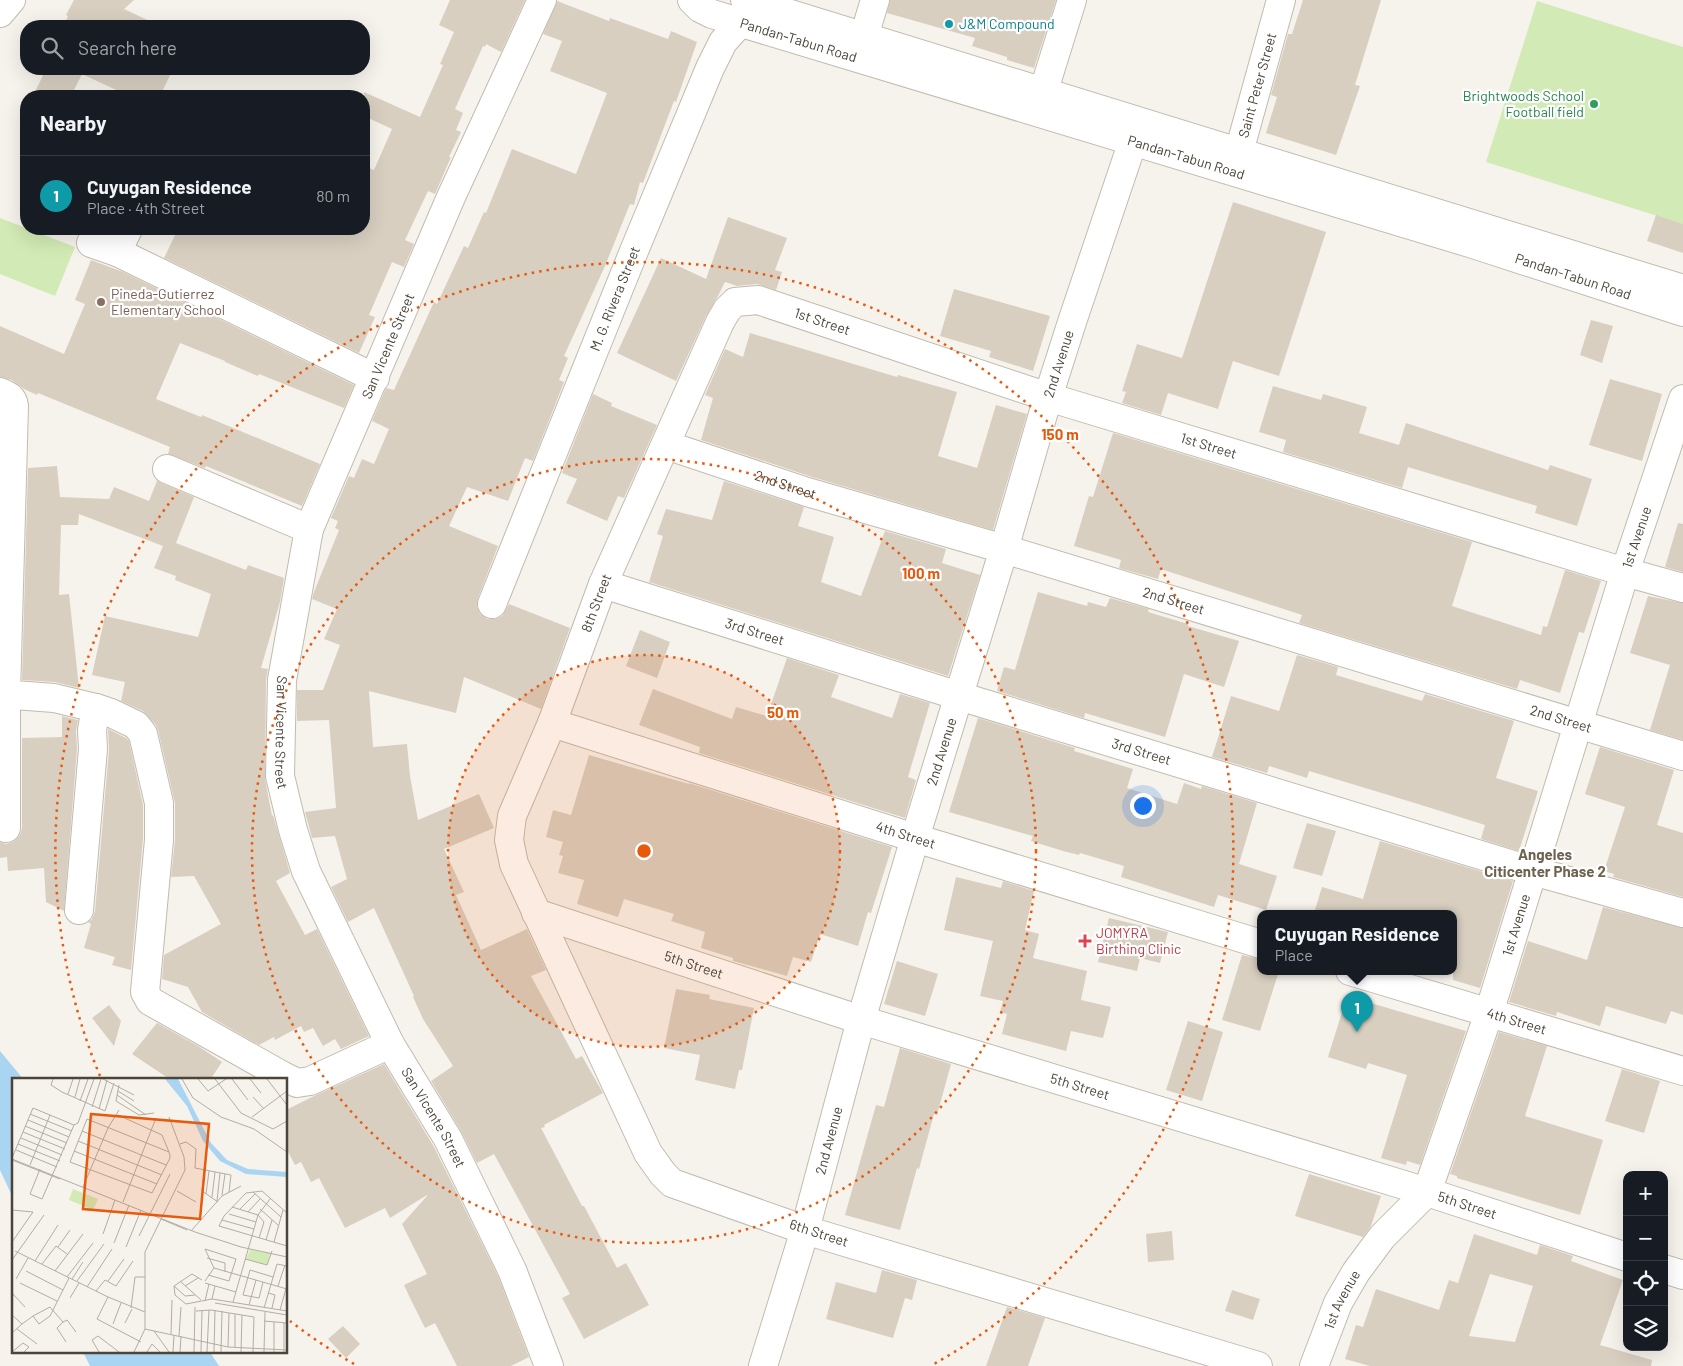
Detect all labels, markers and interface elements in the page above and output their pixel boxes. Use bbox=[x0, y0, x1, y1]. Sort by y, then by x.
street label: Pandan-Tabun Road bbox=[738, 14, 859, 65]
place label: J&M Compound bbox=[959, 15, 1055, 32]
marker: J&M Compound bbox=[943, 18, 955, 30]
search box bbox=[20, 20, 370, 75]
street label: Saint Peter Street bbox=[1234, 31, 1280, 140]
icon: search bbox=[38, 34, 66, 62]
text: Search here bbox=[78, 36, 177, 59]
place label: Brightwoods School Football field bbox=[1463, 87, 1584, 120]
marker: Brightwoods School Football field bbox=[1588, 98, 1600, 110]
text: Nearby bbox=[40, 110, 106, 135]
street label: Pandan-Tabun Road bbox=[1126, 131, 1247, 182]
text: Cuyugan Residence bbox=[87, 175, 252, 198]
text: 1 bbox=[53, 186, 59, 205]
text: 80 m bbox=[316, 186, 350, 205]
text: Place · 4th Street bbox=[87, 198, 205, 217]
street label: M. G. Rivera Street bbox=[586, 244, 643, 353]
street label: Pandan-Tabun Road bbox=[1513, 249, 1634, 303]
place label: Pineda-Gutierrez Elementary School bbox=[111, 285, 225, 318]
street label: San Vicente Street bbox=[358, 290, 417, 401]
marker: Pineda-Gutierrez Elementary School bbox=[95, 296, 107, 308]
street label: 1st Street bbox=[792, 304, 852, 338]
street label: 2nd Avenue bbox=[1039, 328, 1077, 400]
text: 150 m bbox=[1041, 425, 1079, 443]
street label: 1st Street bbox=[1179, 429, 1239, 462]
street label: 2nd Street bbox=[753, 466, 818, 502]
street label: 1st Avenue bbox=[1618, 504, 1654, 570]
text: 100 m bbox=[902, 564, 940, 582]
street label: 8th Street bbox=[577, 571, 615, 634]
street label: 2nd Street bbox=[1141, 583, 1207, 618]
street label: 3rd Street bbox=[723, 614, 786, 649]
street label: San Vicente Street bbox=[272, 675, 292, 791]
street label: 2nd Street bbox=[1528, 701, 1594, 736]
text: 50 m bbox=[767, 703, 799, 721]
street label: 2nd Avenue bbox=[923, 715, 960, 787]
street label: 3rd Street bbox=[1110, 734, 1173, 768]
your location bbox=[1130, 793, 1156, 819]
street label: 4th Street bbox=[874, 817, 938, 852]
centre of rings bbox=[635, 842, 653, 860]
district label: Angeles Citicenter Phase 2 bbox=[1484, 845, 1606, 880]
street label: 1st Avenue bbox=[1498, 892, 1533, 958]
popup bbox=[1257, 910, 1457, 975]
text: Cuyugan Residence bbox=[1275, 922, 1439, 945]
place label: JOMYRA Birthing Clinic bbox=[1096, 924, 1181, 957]
marker: JOMYRA Birthing Clinic bbox=[1078, 934, 1092, 948]
text: Place bbox=[1275, 945, 1313, 964]
street label: 5th Street bbox=[662, 947, 725, 982]
pin: 1 bbox=[1341, 991, 1373, 1032]
street label: 4th Street bbox=[1485, 1004, 1549, 1038]
street label: San Vicente Street bbox=[398, 1064, 470, 1170]
street label: 5th Street bbox=[1048, 1069, 1112, 1103]
inset map bbox=[12, 1078, 288, 1354]
street label: 2nd Avenue bbox=[811, 1104, 846, 1176]
map controls bbox=[1623, 1171, 1668, 1351]
button: + bbox=[1623, 1171, 1668, 1216]
street label: 5th Street bbox=[1436, 1187, 1499, 1222]
street label: 6th Street bbox=[788, 1215, 851, 1250]
button: − bbox=[1623, 1216, 1668, 1261]
button: locate bbox=[1623, 1261, 1668, 1306]
street label: 1st Avenue bbox=[1320, 1267, 1363, 1332]
button: layers bbox=[1623, 1306, 1668, 1351]

